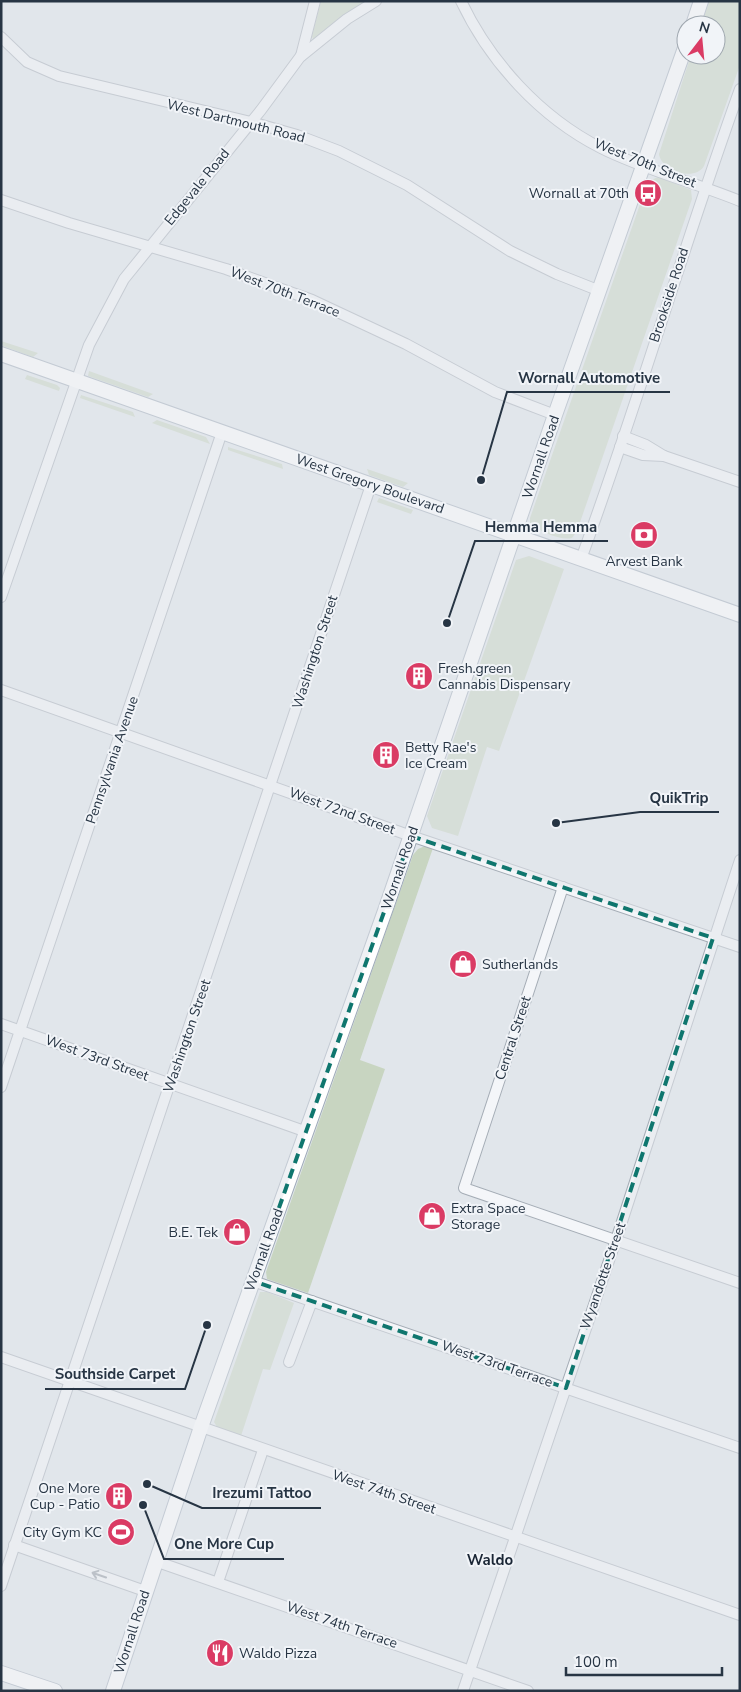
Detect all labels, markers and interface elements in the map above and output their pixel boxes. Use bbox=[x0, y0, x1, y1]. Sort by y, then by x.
north arrow bbox=[676, 15, 726, 65]
text: N bbox=[697, 17, 712, 39]
street label: West Dartmouth Road bbox=[165, 95, 307, 147]
street label: West 70th Street bbox=[591, 134, 699, 192]
street label: Edgevale Road bbox=[160, 144, 234, 230]
bus stop icon: Wornall at 70th bbox=[633, 178, 663, 208]
place label: Wornall at 70th bbox=[529, 184, 629, 203]
street label: Brookside Road bbox=[645, 245, 693, 345]
street label: West 70th Terrace bbox=[227, 262, 343, 322]
callout: Wornall Automotive bbox=[507, 362, 670, 392]
text: Wornall Automotive bbox=[518, 368, 660, 388]
street label: Wornall Road bbox=[518, 413, 564, 501]
street label: West Gregory Boulevard bbox=[293, 450, 447, 518]
callout: Hemma Hemma bbox=[475, 511, 608, 541]
text: Hemma Hemma bbox=[485, 517, 597, 537]
bank icon: Arvest Bank bbox=[629, 520, 659, 550]
place label: Arvest Bank bbox=[605, 552, 684, 571]
street label: Washington Street bbox=[288, 593, 342, 711]
place label: Fresh.green Cannabis Dispensary bbox=[438, 659, 571, 694]
building icon: Fresh.green Cannabis Dispensary bbox=[404, 661, 434, 691]
street label: Pennsylvania Avenue bbox=[81, 694, 143, 826]
place label: Betty Rae's Ice Cream bbox=[405, 738, 477, 773]
building icon: Betty Rae's Ice Cream bbox=[371, 740, 401, 770]
callout: QuikTrip bbox=[640, 782, 719, 812]
street label: West 72nd Street bbox=[286, 783, 398, 839]
text: QuikTrip bbox=[649, 788, 709, 808]
street label: Wornall Road bbox=[377, 824, 423, 912]
shop icon: Sutherlands bbox=[448, 949, 478, 979]
place label: Sutherlands bbox=[482, 955, 558, 974]
street label: Washington Street bbox=[159, 977, 215, 1095]
street label: Central Street bbox=[490, 993, 536, 1083]
street label: West 73rd Street bbox=[43, 1030, 151, 1086]
place label: Extra Space Storage bbox=[451, 1199, 525, 1234]
shop icon: Extra Space Storage bbox=[417, 1201, 447, 1231]
street label: Wornall Road bbox=[240, 1206, 288, 1294]
shop icon: B.E. Tek bbox=[222, 1217, 252, 1247]
street label: Wyandotte Street bbox=[576, 1220, 630, 1332]
place label: B.E. Tek bbox=[169, 1223, 219, 1242]
street label: West 73rd Terrace bbox=[439, 1336, 555, 1392]
callout: Southside Carpet bbox=[45, 1359, 185, 1389]
text: Southside Carpet bbox=[55, 1364, 175, 1384]
street label: West 74th Street bbox=[330, 1465, 439, 1519]
callout: Irezumi Tattoo bbox=[202, 1478, 321, 1508]
place label: One More Cup - Patio bbox=[30, 1479, 100, 1514]
building icon: One More Cup - Patio bbox=[104, 1481, 134, 1511]
text: Irezumi Tattoo bbox=[212, 1483, 312, 1503]
sports icon: City Gym KC bbox=[106, 1517, 136, 1547]
place label: City Gym KC bbox=[23, 1523, 102, 1542]
callout: One More Cup bbox=[164, 1529, 284, 1559]
text: One More Cup bbox=[174, 1534, 274, 1554]
district label: Waldo bbox=[467, 1550, 514, 1570]
one-way arrow bbox=[92, 1570, 107, 1579]
street label: Wornall Road bbox=[109, 1588, 155, 1676]
street label: West 74th Terrace bbox=[284, 1597, 400, 1653]
restaurant icon: Waldo Pizza bbox=[205, 1638, 235, 1668]
place label: Waldo Pizza bbox=[239, 1644, 317, 1663]
scale bar bbox=[566, 1644, 722, 1676]
text: 100 m bbox=[574, 1652, 618, 1672]

